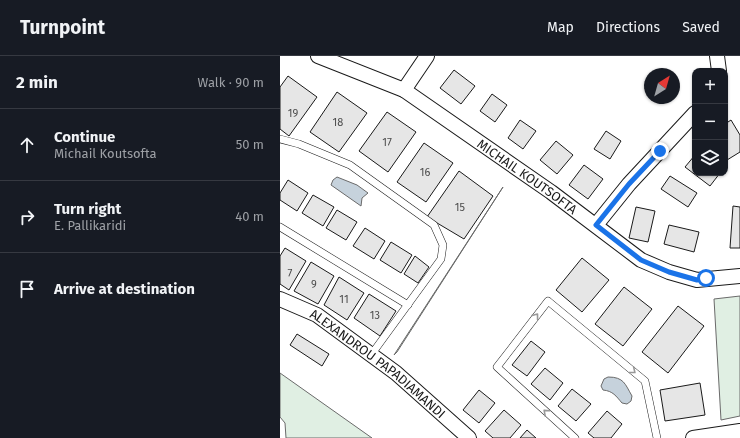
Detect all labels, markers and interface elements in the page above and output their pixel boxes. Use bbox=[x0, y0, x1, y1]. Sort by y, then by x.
text: Turnpoint bbox=[20, 16, 105, 39]
text: Map bbox=[547, 19, 574, 36]
text: Directions bbox=[596, 19, 660, 36]
text: Saved bbox=[682, 19, 720, 36]
north arrow bbox=[644, 68, 680, 104]
map controls bbox=[692, 68, 728, 176]
button: + bbox=[692, 68, 728, 104]
text: 2 min bbox=[16, 72, 58, 93]
text: Walk · 90 m bbox=[198, 75, 264, 90]
button: − bbox=[692, 104, 728, 140]
house number: 19 bbox=[288, 107, 298, 120]
house number: 18 bbox=[333, 116, 343, 129]
text: Continue bbox=[54, 128, 115, 146]
icon: ahead bbox=[16, 134, 38, 156]
house number: 17 bbox=[382, 136, 392, 149]
street label: MICHAIL KOUTSOFTA bbox=[475, 136, 581, 217]
text: 50 m bbox=[236, 137, 264, 152]
button: layers bbox=[692, 140, 728, 176]
route end bbox=[651, 142, 669, 160]
text: Michail Koutsofta bbox=[54, 146, 157, 161]
house number: 16 bbox=[420, 166, 430, 179]
text: Turn right bbox=[54, 200, 121, 218]
house number: 15 bbox=[455, 201, 466, 214]
icon: right bbox=[16, 206, 38, 228]
text: 40 m bbox=[235, 209, 264, 224]
text: E. Pallikaridi bbox=[54, 218, 126, 233]
house number: 7 bbox=[288, 267, 293, 280]
route start bbox=[697, 269, 715, 287]
icon: arrive bbox=[16, 278, 38, 300]
house number: 9 bbox=[311, 278, 317, 291]
text: Arrive at destination bbox=[54, 280, 195, 298]
house number: 11 bbox=[339, 293, 349, 306]
street label: ALEXANDROU PAPADIAMANDI bbox=[308, 306, 449, 421]
house number: 13 bbox=[370, 309, 380, 322]
one-way arrow bbox=[531, 314, 538, 321]
one-way arrow bbox=[628, 366, 636, 373]
one-way arrow bbox=[543, 409, 551, 416]

